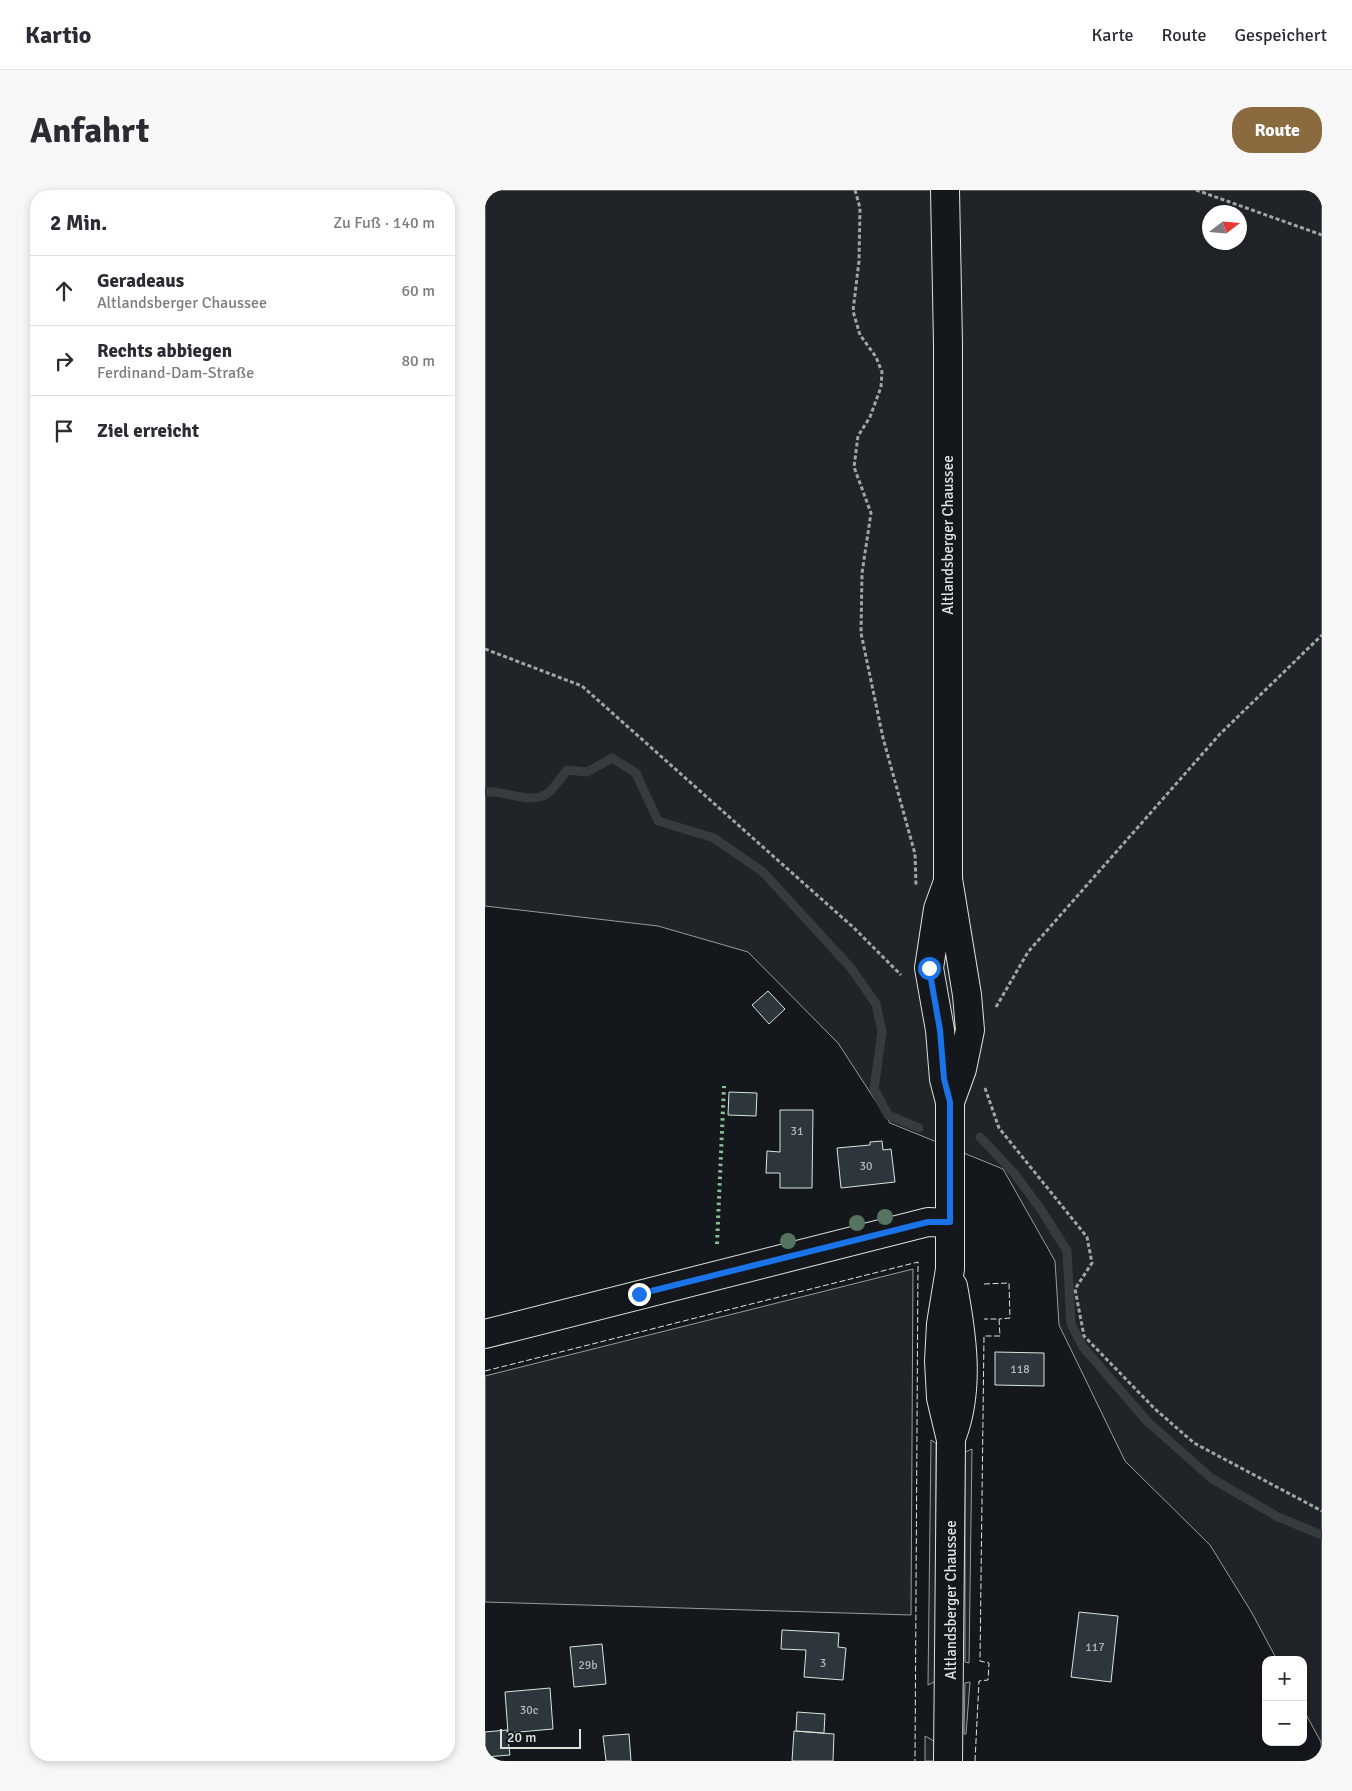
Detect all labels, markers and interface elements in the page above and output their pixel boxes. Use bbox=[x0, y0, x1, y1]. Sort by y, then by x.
text: Kartio bbox=[25, 20, 91, 50]
text: Karte bbox=[1092, 24, 1134, 46]
text: Route bbox=[1162, 24, 1207, 46]
text: Gespeichert bbox=[1235, 24, 1327, 46]
button: Route bbox=[1232, 107, 1322, 153]
text: Anfahrt bbox=[30, 109, 149, 152]
north arrow bbox=[1202, 205, 1247, 250]
text: 2 Min. bbox=[50, 210, 107, 236]
text: Zu Fuß · 140 m bbox=[333, 213, 435, 233]
text: Geradeaus bbox=[97, 269, 184, 293]
icon: ahead bbox=[50, 277, 78, 305]
text: 60 m bbox=[401, 281, 435, 301]
text: Altlandsberger Chaussee bbox=[97, 293, 267, 313]
text: Rechts abbiegen bbox=[97, 339, 232, 363]
icon: right bbox=[50, 347, 78, 375]
text: 80 m bbox=[401, 351, 435, 371]
text: Ferdinand-Dam-Straße bbox=[97, 363, 254, 383]
icon: arrive bbox=[50, 417, 78, 445]
text: Ziel erreicht bbox=[97, 419, 199, 443]
street label: Altlandsberger Chaussee bbox=[939, 455, 957, 615]
route start bbox=[918, 957, 941, 980]
house number: 31 bbox=[791, 1124, 803, 1139]
house number: 30 bbox=[860, 1159, 872, 1174]
route end bbox=[628, 1283, 651, 1306]
house number: 118 bbox=[1010, 1362, 1030, 1377]
street label: Altlandsberger Chaussee bbox=[942, 1520, 960, 1680]
house number: 117 bbox=[1085, 1640, 1105, 1655]
house number: 3 bbox=[820, 1656, 826, 1671]
map controls bbox=[1262, 1656, 1307, 1746]
button: + bbox=[1262, 1656, 1307, 1701]
house number: 29b bbox=[578, 1658, 598, 1673]
button: − bbox=[1262, 1701, 1307, 1746]
house number: 30c bbox=[520, 1703, 539, 1718]
scale bar bbox=[500, 1726, 581, 1749]
text: 20 m bbox=[507, 1729, 536, 1746]

